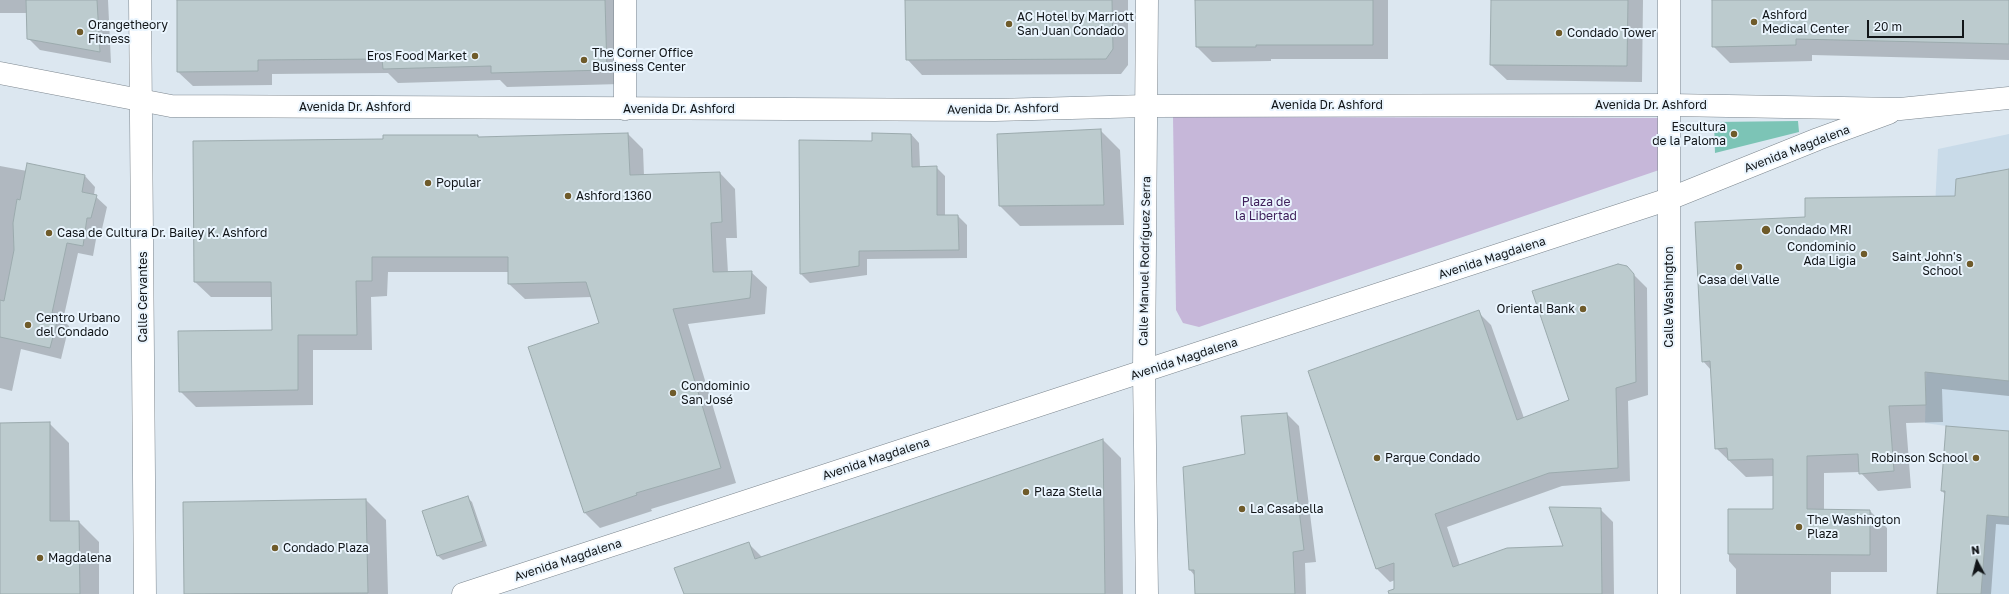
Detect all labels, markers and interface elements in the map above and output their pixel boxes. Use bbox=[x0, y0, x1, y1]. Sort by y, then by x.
place label: Ashford Medical Center bbox=[1762, 8, 1849, 36]
place label: AC Hotel by Marriott San Juan Condado bbox=[1017, 10, 1134, 38]
scale bar bbox=[1869, 12, 1966, 38]
marker: Ashford Medical Center bbox=[1749, 17, 1759, 27]
place label: Orangetheory Fitness bbox=[88, 18, 168, 46]
marker: AC Hotel by Marriott San Juan Condado bbox=[1004, 19, 1014, 29]
text: 20 m bbox=[1874, 19, 1902, 34]
place label: Condado Tower bbox=[1567, 26, 1656, 40]
marker: Orangetheory Fitness bbox=[75, 27, 85, 37]
marker: Condado Tower bbox=[1554, 28, 1564, 38]
place label: The Corner Office Business Center bbox=[592, 46, 693, 74]
place label: Eros Food Market bbox=[367, 49, 467, 63]
marker: Eros Food Market bbox=[470, 51, 480, 61]
marker: The Corner Office Business Center bbox=[579, 55, 589, 65]
street label: Avenida Dr. Ashford bbox=[1271, 98, 1383, 112]
street label: Avenida Dr. Ashford bbox=[1595, 98, 1707, 112]
street label: Avenida Dr. Ashford bbox=[299, 100, 411, 114]
street label: Avenida Dr. Ashford bbox=[947, 101, 1059, 117]
street label: Avenida Dr. Ashford bbox=[623, 102, 735, 116]
place label: Escultura de la Paloma bbox=[1652, 120, 1726, 148]
street label: Avenida Magdalena bbox=[1742, 122, 1852, 176]
marker: Escultura de la Paloma bbox=[1729, 129, 1739, 139]
place label: Popular bbox=[436, 176, 481, 190]
street label: Calle Manuel Rodríguez Serra bbox=[1136, 176, 1154, 346]
marker: Popular bbox=[423, 178, 433, 188]
place label: Ashford 1360 bbox=[576, 189, 652, 203]
marker: Ashford 1360 bbox=[563, 191, 573, 201]
park label: Plaza de la Libertad bbox=[1235, 195, 1297, 223]
place label: Condado MRI bbox=[1775, 223, 1852, 237]
marker: Condado MRI bbox=[1760, 224, 1772, 236]
place label: Casa de Cultura Dr. Bailey K. Ashford bbox=[57, 226, 267, 240]
marker: Casa de Cultura Dr. Bailey K. Ashford bbox=[44, 228, 54, 238]
street label: Avenida Magdalena bbox=[1437, 234, 1547, 282]
place label: Condominio Ada Ligia bbox=[1787, 240, 1856, 268]
street label: Calle Washington bbox=[1662, 246, 1676, 348]
marker: Condominio Ada Ligia bbox=[1859, 249, 1869, 259]
place label: Saint John's School bbox=[1892, 250, 1962, 278]
street label: Calle Cervantes bbox=[136, 251, 150, 343]
marker: Saint John's School bbox=[1965, 259, 1975, 269]
marker: Casa del Valle bbox=[1734, 262, 1744, 272]
place label: Casa del Valle bbox=[1699, 273, 1779, 287]
place label: Oriental Bank bbox=[1497, 302, 1575, 316]
marker: Oriental Bank bbox=[1578, 304, 1588, 314]
place label: Centro Urbano del Condado bbox=[36, 311, 120, 339]
marker: Centro Urbano del Condado bbox=[23, 320, 33, 330]
street label: Avenida Magdalena bbox=[1129, 335, 1239, 383]
place label: Condominio San José bbox=[681, 379, 750, 407]
marker: Condominio San José bbox=[668, 388, 678, 398]
street label: Avenida Magdalena bbox=[821, 435, 931, 483]
place label: Parque Condado bbox=[1385, 451, 1480, 465]
place label: Robinson School bbox=[1871, 451, 1968, 465]
marker: Parque Condado bbox=[1372, 453, 1382, 463]
marker: Robinson School bbox=[1971, 453, 1981, 463]
place label: Plaza Stella bbox=[1034, 485, 1102, 499]
marker: Plaza Stella bbox=[1021, 487, 1031, 497]
place label: La Casabella bbox=[1250, 502, 1324, 516]
marker: La Casabella bbox=[1237, 504, 1247, 514]
place label: The Washington Plaza bbox=[1807, 513, 1901, 541]
marker: The Washington Plaza bbox=[1794, 522, 1804, 532]
street label: Avenida Magdalena bbox=[513, 536, 623, 584]
place label: Condado Plaza bbox=[283, 541, 369, 555]
north arrow bbox=[1957, 542, 1997, 582]
marker: Condado Plaza bbox=[270, 543, 280, 553]
text: N bbox=[1971, 543, 1980, 557]
place label: Magdalena bbox=[48, 551, 111, 565]
marker: Magdalena bbox=[35, 553, 45, 563]

